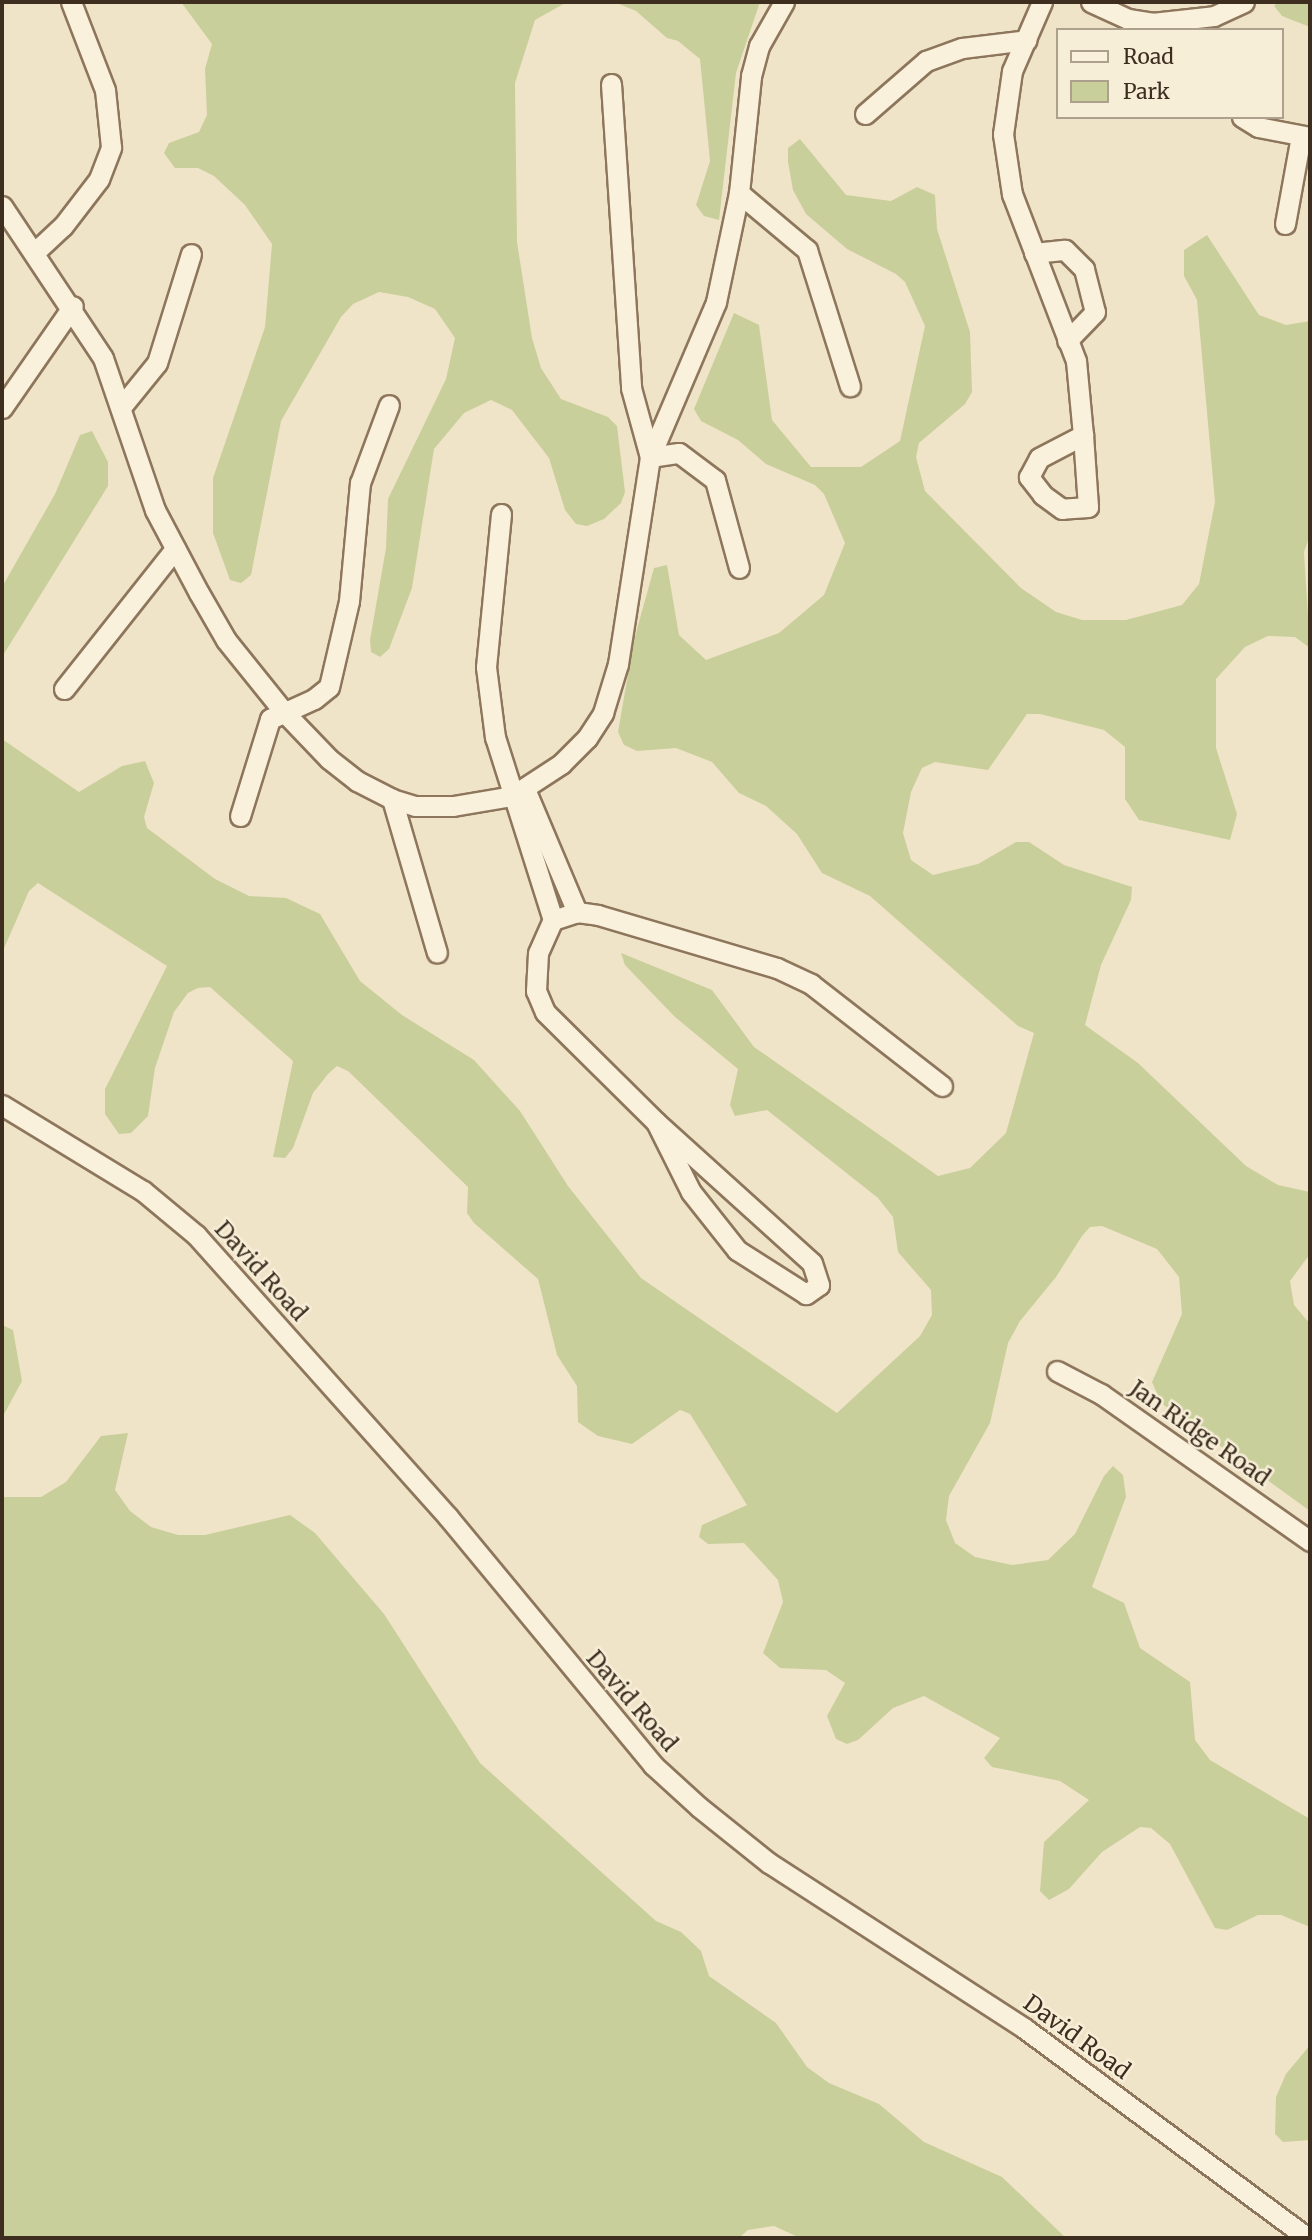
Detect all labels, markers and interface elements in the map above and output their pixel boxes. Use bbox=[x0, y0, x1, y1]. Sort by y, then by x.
legend bbox=[1056, 28, 1284, 119]
text: Road bbox=[1123, 43, 1174, 70]
text: Park bbox=[1123, 78, 1170, 105]
street label: David Road bbox=[209, 1215, 313, 1327]
street label: Jan Ridge Road bbox=[1124, 1374, 1276, 1492]
street label: David Road bbox=[581, 1645, 683, 1757]
street label: David Road bbox=[1018, 1989, 1136, 2085]

